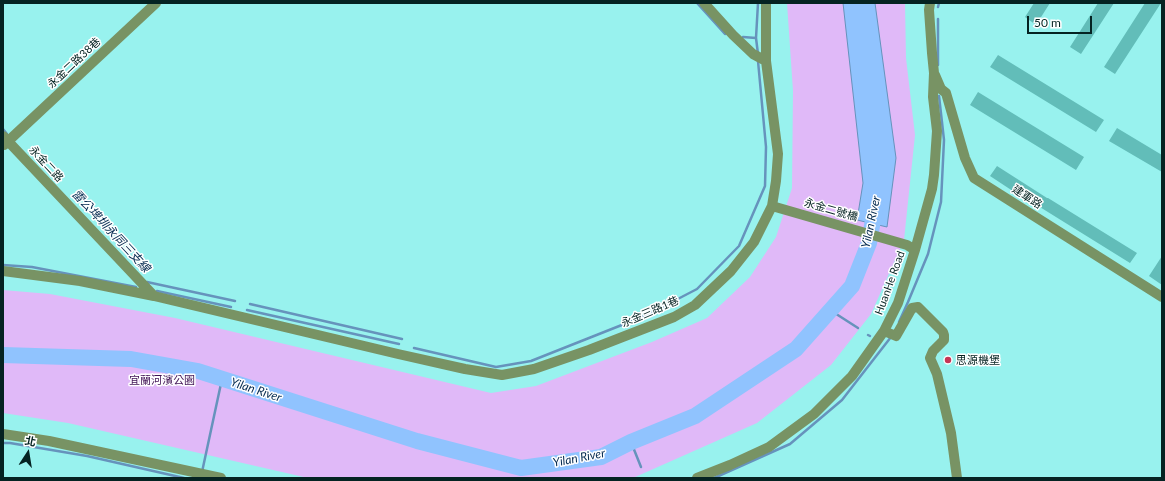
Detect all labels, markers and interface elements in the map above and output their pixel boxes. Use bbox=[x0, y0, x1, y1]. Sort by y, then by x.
scale bar bbox=[1029, 8, 1094, 34]
text: 50 m bbox=[1034, 15, 1061, 30]
street label: 永金二路38巷 bbox=[45, 35, 103, 91]
street label: 永金二路 bbox=[26, 143, 66, 185]
street label: 建軍路 bbox=[1010, 182, 1044, 212]
water label: 雷公埤圳永同三支線 bbox=[69, 187, 153, 275]
water label: Yilan River bbox=[858, 195, 884, 249]
street label: 永金二號橋 bbox=[803, 196, 859, 224]
street label: HuanHe Road bbox=[872, 249, 908, 317]
street label: 永金三路1巷 bbox=[619, 294, 681, 330]
place label: 思源機堡 bbox=[956, 353, 1000, 367]
marker: 思源機堡 bbox=[943, 355, 953, 365]
park label: 宜蘭河濱公園 bbox=[129, 373, 195, 387]
water label: Yilan River bbox=[229, 375, 283, 405]
north arrow bbox=[8, 433, 48, 473]
text: 北 bbox=[24, 433, 37, 448]
water label: Yilan River bbox=[552, 446, 606, 470]

